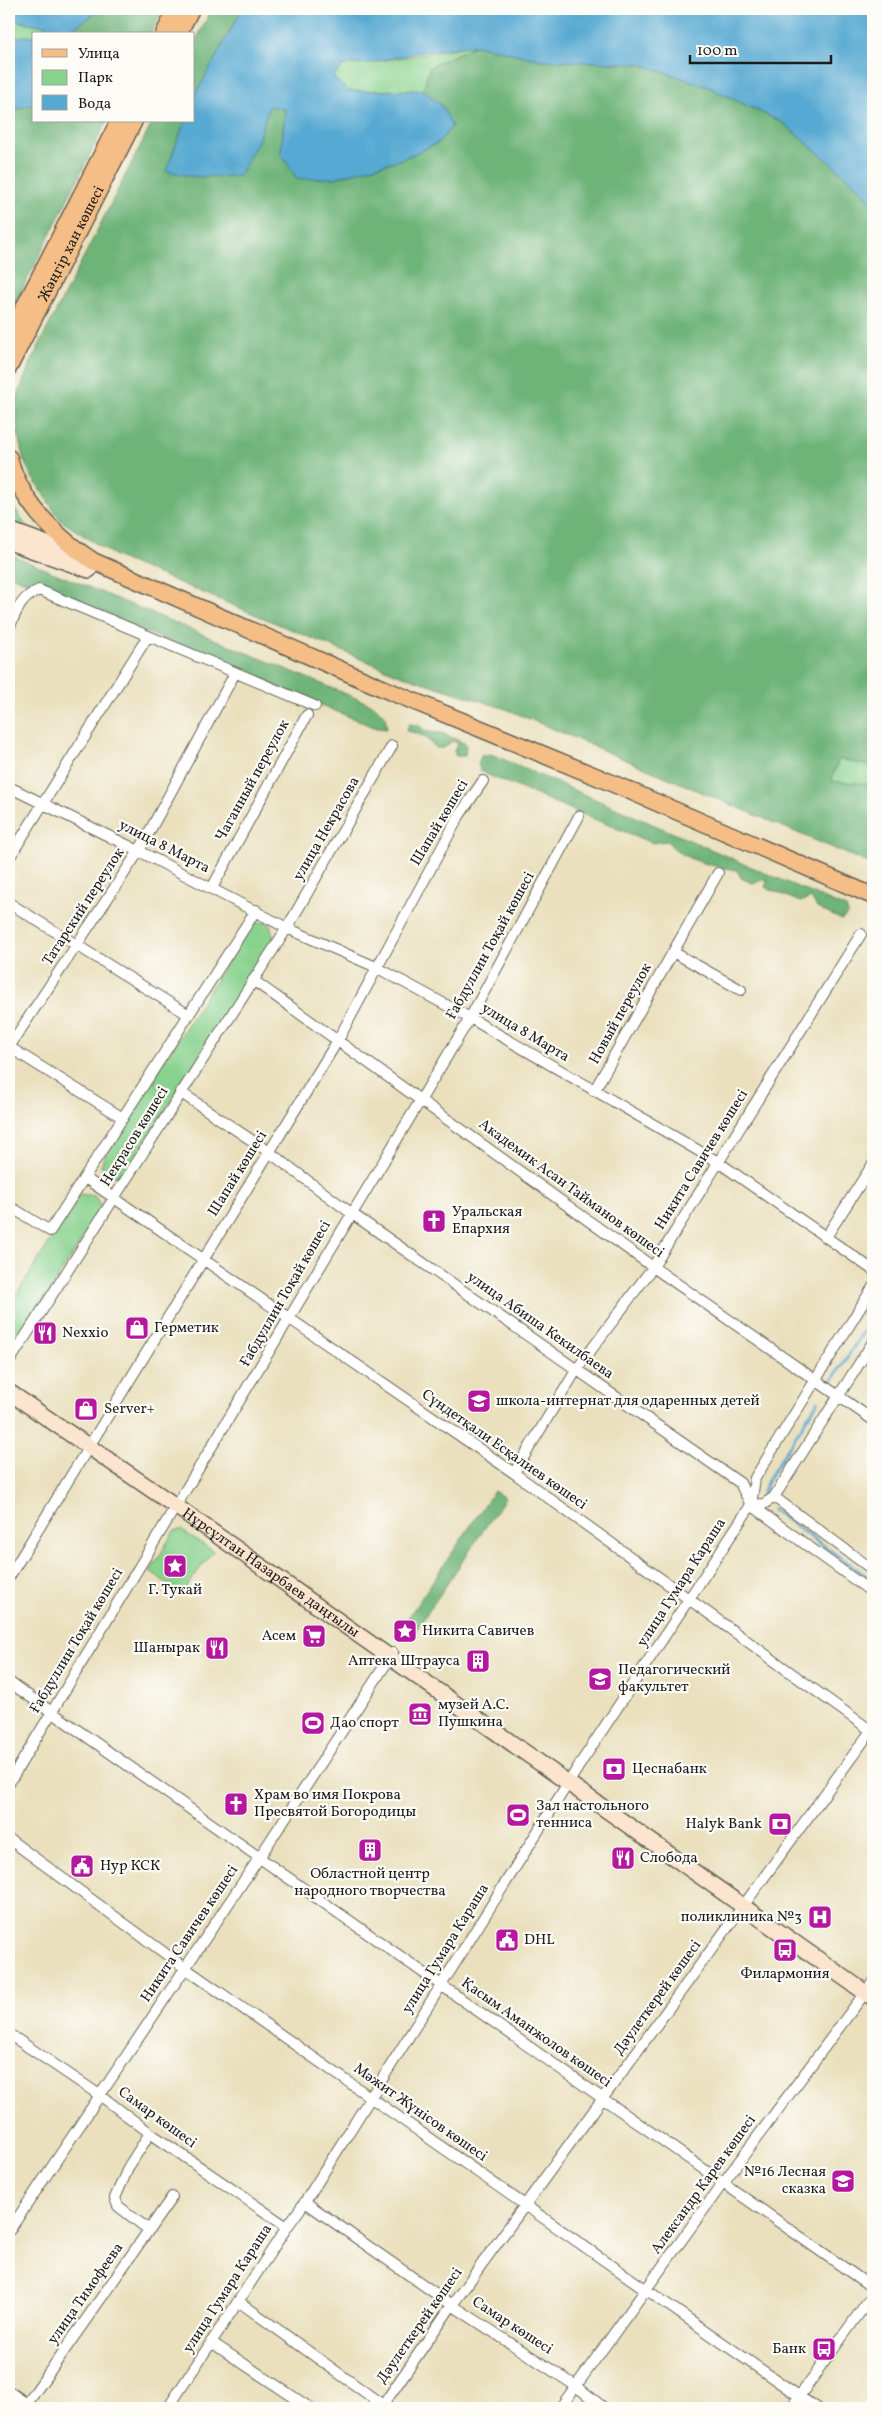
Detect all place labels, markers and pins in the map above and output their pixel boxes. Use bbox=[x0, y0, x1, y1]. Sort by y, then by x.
place label: Уральская Епархия bbox=[452, 1202, 522, 1240]
church icon: Уральская Епархия bbox=[421, 1208, 447, 1234]
shop icon: Герметик bbox=[124, 1315, 150, 1341]
place label: Герметик bbox=[154, 1318, 219, 1339]
restaurant icon: Nexxio bbox=[32, 1320, 58, 1346]
place label: Nexxio bbox=[62, 1323, 108, 1344]
school or university icon: школа-интернат для одаренных детей bbox=[466, 1388, 492, 1414]
place label: школа-интернат для одаренных детей bbox=[496, 1391, 760, 1412]
shop icon: Server+ bbox=[73, 1396, 99, 1422]
place label: Server+ bbox=[104, 1399, 155, 1420]
place icon: Г. Тукай bbox=[162, 1553, 188, 1579]
place label: Г. Тукай bbox=[148, 1580, 202, 1601]
place icon: Никита Савичев bbox=[392, 1618, 418, 1644]
place label: Никита Савичев bbox=[422, 1621, 534, 1642]
supermarket icon: Асем bbox=[301, 1623, 327, 1649]
place label: Асем bbox=[262, 1626, 296, 1647]
restaurant icon: Шанырак bbox=[204, 1635, 230, 1661]
place label: Шанырак bbox=[134, 1638, 200, 1659]
building icon: Аптека Штрауса bbox=[465, 1648, 491, 1674]
place label: Аптека Штрауса bbox=[348, 1651, 460, 1672]
place label: Педагогический факультет bbox=[618, 1660, 730, 1698]
school or university icon: Педагогический факультет bbox=[587, 1666, 613, 1692]
place label: музей А.С. Пушкина bbox=[438, 1695, 509, 1733]
museum icon: музей А.С. Пушкина bbox=[407, 1701, 433, 1727]
sports icon: Дао спорт bbox=[300, 1710, 326, 1736]
place label: Дао спорт bbox=[330, 1713, 399, 1734]
bank icon: Цеснабанк bbox=[601, 1756, 627, 1782]
place label: Цеснабанк bbox=[632, 1759, 707, 1780]
place label: Храм во имя Покрова Пресвятой Богородицы bbox=[254, 1785, 417, 1823]
church icon: Храм во имя Покрова Пресвятой Богородицы bbox=[223, 1791, 249, 1817]
place label: Зал настольного тенниса bbox=[536, 1796, 649, 1834]
sports icon: Зал настольного тенниса bbox=[505, 1802, 531, 1828]
bank icon: Halyk Bank bbox=[767, 1811, 793, 1837]
place label: Halyk Bank bbox=[686, 1814, 762, 1835]
building icon: Областной центр народного творчества bbox=[357, 1837, 383, 1863]
restaurant icon: Слобода bbox=[610, 1845, 636, 1871]
place label: Слобода bbox=[640, 1848, 698, 1869]
public building icon: Нур КСК bbox=[69, 1853, 95, 1879]
place label: Нур КСК bbox=[100, 1856, 160, 1877]
place label: Областной центр народного творчества bbox=[294, 1864, 446, 1902]
hospital icon: поликлиника №3 bbox=[807, 1904, 833, 1930]
place label: поликлиника №3 bbox=[681, 1907, 802, 1928]
public building icon: DHL bbox=[494, 1927, 520, 1953]
place label: DHL bbox=[524, 1930, 555, 1951]
bus stop icon: Филармония bbox=[772, 1937, 798, 1963]
place label: Филармония bbox=[740, 1964, 830, 1985]
place label: №16 Лесная сказка bbox=[744, 2162, 826, 2200]
school or university icon: №16 Лесная сказка bbox=[830, 2168, 856, 2194]
bus stop icon: Банк bbox=[811, 2336, 837, 2362]
place label: Банк bbox=[772, 2339, 806, 2360]

